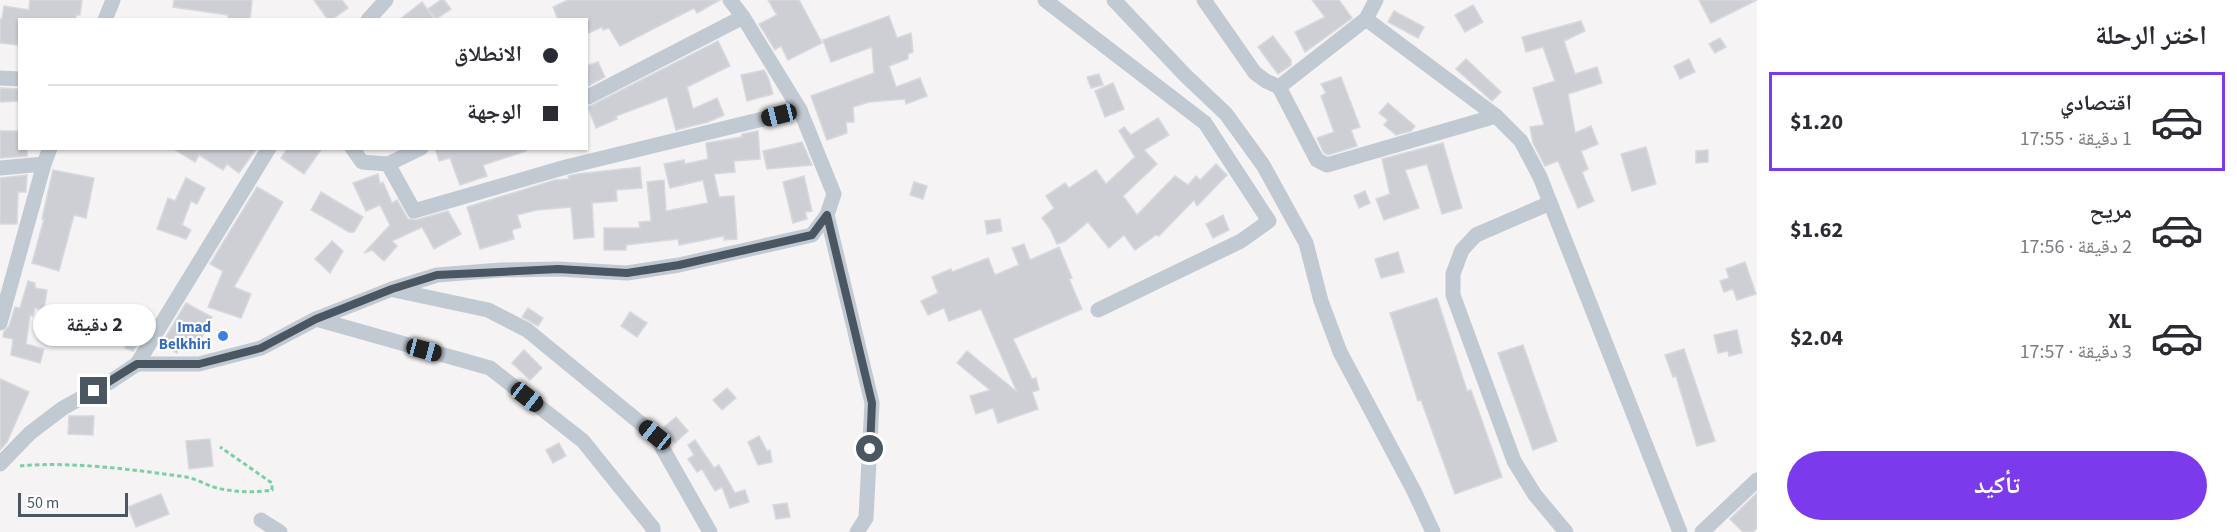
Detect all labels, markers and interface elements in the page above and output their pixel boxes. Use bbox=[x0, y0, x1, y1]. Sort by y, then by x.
text: اختر الرحلة bbox=[2095, 16, 2207, 55]
text: الانطلاق bbox=[454, 38, 522, 70]
text: اقتصادي bbox=[2060, 87, 2132, 119]
icon: car bbox=[2150, 95, 2204, 149]
text: الوجهة bbox=[467, 96, 522, 128]
car bbox=[759, 102, 799, 128]
text: $1.20 bbox=[1790, 106, 1843, 138]
text: 1 دقيقة · 17:55 bbox=[2020, 125, 2132, 153]
text: مريح bbox=[2089, 195, 2132, 227]
icon: car bbox=[2150, 203, 2204, 257]
text: $1.62 bbox=[1790, 214, 1843, 246]
text: 2 دقيقة · 17:56 bbox=[2020, 233, 2132, 261]
callout: 2 دقيقة bbox=[32, 304, 156, 346]
text: XL bbox=[2108, 305, 2132, 337]
text: 2 دقيقة bbox=[66, 311, 123, 339]
icon: car bbox=[2150, 311, 2204, 365]
place label: Imad Belkhiri bbox=[159, 317, 211, 355]
text: $2.04 bbox=[1790, 322, 1843, 354]
marker: Imad Belkhiri bbox=[216, 329, 230, 343]
car bbox=[404, 337, 444, 363]
text: 3 دقيقة · 17:57 bbox=[2020, 338, 2132, 366]
route end bbox=[80, 377, 107, 404]
car bbox=[507, 379, 547, 415]
car bbox=[635, 417, 675, 453]
route start bbox=[856, 435, 883, 462]
button: تأكيد bbox=[1787, 451, 2207, 520]
scale bar bbox=[18, 490, 128, 518]
text: 50 m bbox=[27, 492, 59, 514]

